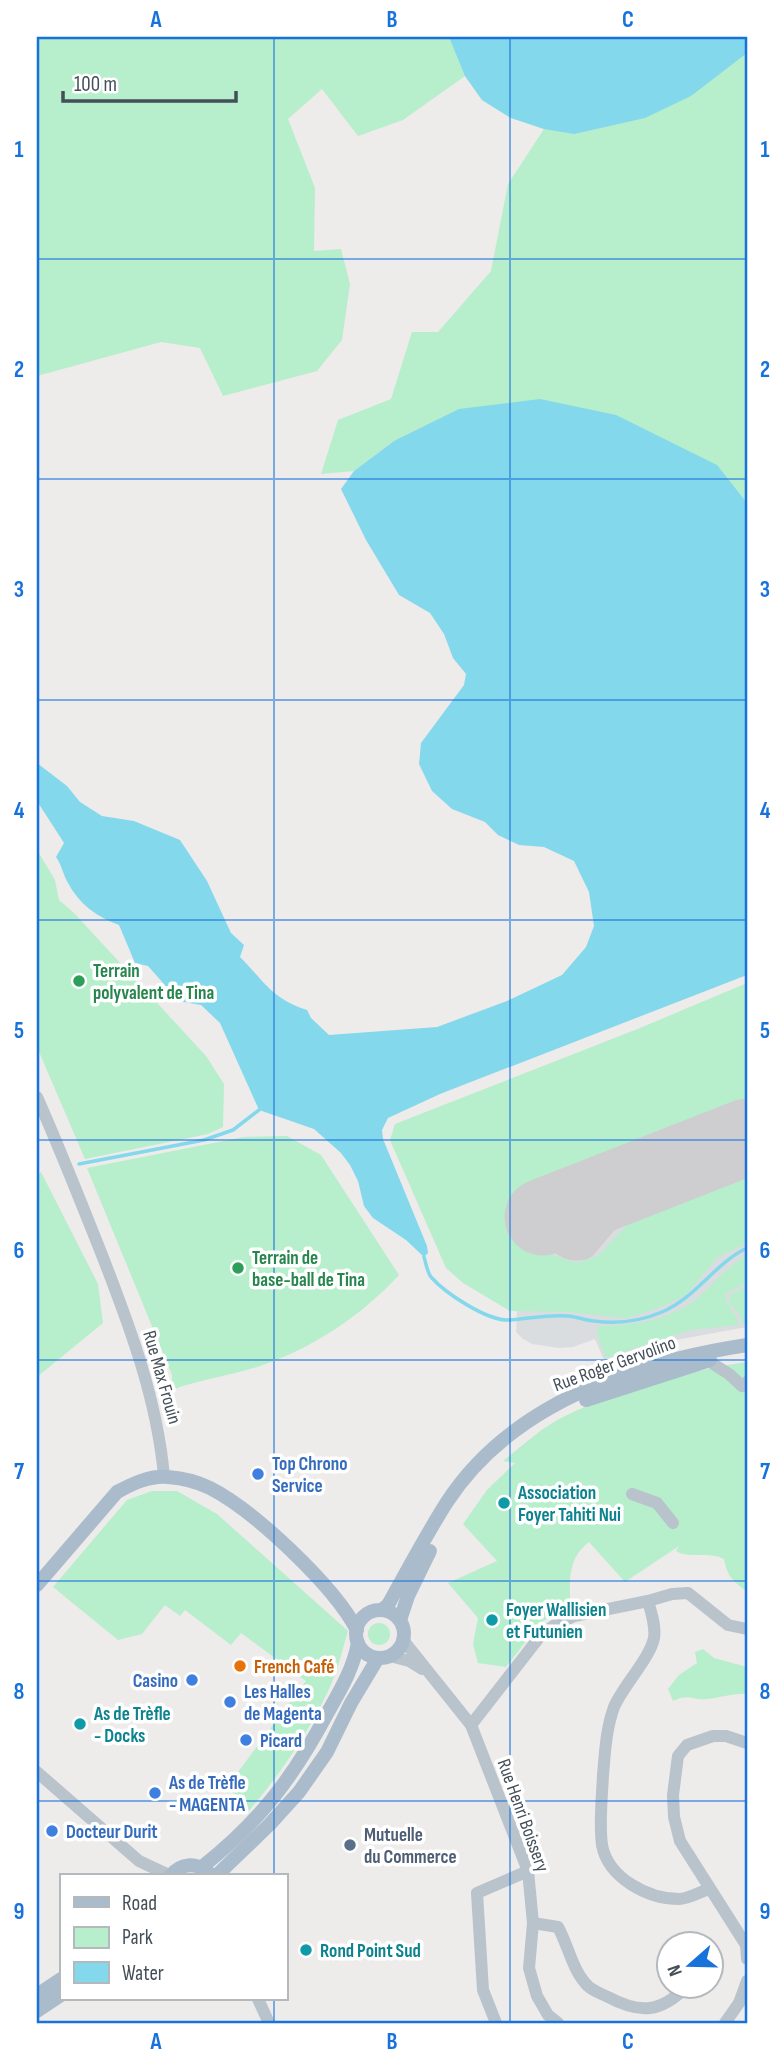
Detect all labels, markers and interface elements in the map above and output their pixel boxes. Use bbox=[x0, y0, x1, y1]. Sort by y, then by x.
text: A bbox=[150, 6, 163, 34]
text: B bbox=[387, 6, 398, 34]
text: C bbox=[622, 6, 634, 34]
scale bar bbox=[63, 60, 236, 104]
text: 100 m bbox=[74, 72, 117, 97]
text: 1 bbox=[14, 136, 24, 164]
text: 1 bbox=[760, 136, 770, 164]
text: 2 bbox=[14, 356, 24, 384]
text: 2 bbox=[760, 356, 770, 384]
text: 3 bbox=[14, 576, 24, 604]
text: 3 bbox=[760, 576, 770, 604]
text: 4 bbox=[14, 797, 25, 825]
text: 4 bbox=[760, 797, 771, 825]
place label: Terrain polyvalent de Tina bbox=[93, 960, 214, 1005]
marker: Terrain polyvalent de Tina bbox=[71, 973, 87, 989]
text: 5 bbox=[14, 1017, 24, 1045]
text: 5 bbox=[760, 1017, 770, 1045]
text: 6 bbox=[14, 1237, 24, 1265]
text: 6 bbox=[760, 1237, 770, 1265]
place label: Terrain de base-ball de Tina bbox=[252, 1247, 365, 1292]
marker: Terrain de base-ball de Tina bbox=[230, 1260, 246, 1276]
street label: Rue Max Frouin bbox=[137, 1328, 186, 1427]
street label: Rue Roger Gervolino bbox=[550, 1332, 679, 1397]
place label: Top Chrono Service bbox=[272, 1453, 347, 1498]
text: 7 bbox=[14, 1458, 24, 1486]
text: 7 bbox=[760, 1458, 770, 1486]
marker: Top Chrono Service bbox=[250, 1466, 266, 1482]
place label: Association Foyer Tahiti Nui bbox=[517, 1482, 621, 1527]
marker: Association Foyer Tahiti Nui bbox=[496, 1495, 512, 1511]
place label: Foyer Wallisien et Futunien bbox=[506, 1599, 606, 1644]
marker: Foyer Wallisien et Futunien bbox=[484, 1612, 500, 1628]
place label: French Café bbox=[254, 1656, 334, 1679]
marker: French Café bbox=[232, 1658, 248, 1674]
place label: Casino bbox=[133, 1670, 178, 1693]
marker: Casino bbox=[184, 1672, 200, 1688]
text: 8 bbox=[14, 1678, 25, 1706]
text: 8 bbox=[760, 1678, 771, 1706]
place label: Les Halles de Magenta bbox=[244, 1681, 322, 1726]
marker: Les Halles de Magenta bbox=[222, 1694, 238, 1710]
place label: As de Trèfle - Docks bbox=[93, 1703, 171, 1748]
marker: As de Trèfle - Docks bbox=[72, 1716, 88, 1732]
place label: Picard bbox=[260, 1730, 302, 1753]
marker: Picard bbox=[238, 1732, 254, 1748]
street label: Rue Henri Boissery bbox=[491, 1756, 554, 1876]
place label: As de Trèfle - MAGENTA bbox=[168, 1772, 246, 1817]
marker: As de Trèfle - MAGENTA bbox=[147, 1785, 163, 1801]
place label: Docteur Durit bbox=[66, 1821, 158, 1844]
marker: Docteur Durit bbox=[44, 1823, 60, 1839]
place label: Mutuelle du Commerce bbox=[364, 1824, 457, 1869]
marker: Mutuelle du Commerce bbox=[342, 1837, 358, 1853]
legend bbox=[60, 1874, 287, 2000]
text: Road bbox=[122, 1891, 157, 1916]
text: 9 bbox=[14, 1898, 24, 1926]
text: 9 bbox=[760, 1898, 770, 1926]
text: Park bbox=[122, 1925, 153, 1950]
north arrow bbox=[654, 1930, 724, 2000]
place label: Rond Point Sud bbox=[320, 1940, 421, 1963]
marker: Rond Point Sud bbox=[298, 1942, 314, 1958]
text: Water bbox=[122, 1961, 164, 1986]
text: N bbox=[663, 1962, 688, 1979]
text: A bbox=[150, 2028, 163, 2056]
text: B bbox=[387, 2028, 398, 2056]
text: C bbox=[622, 2028, 634, 2056]

